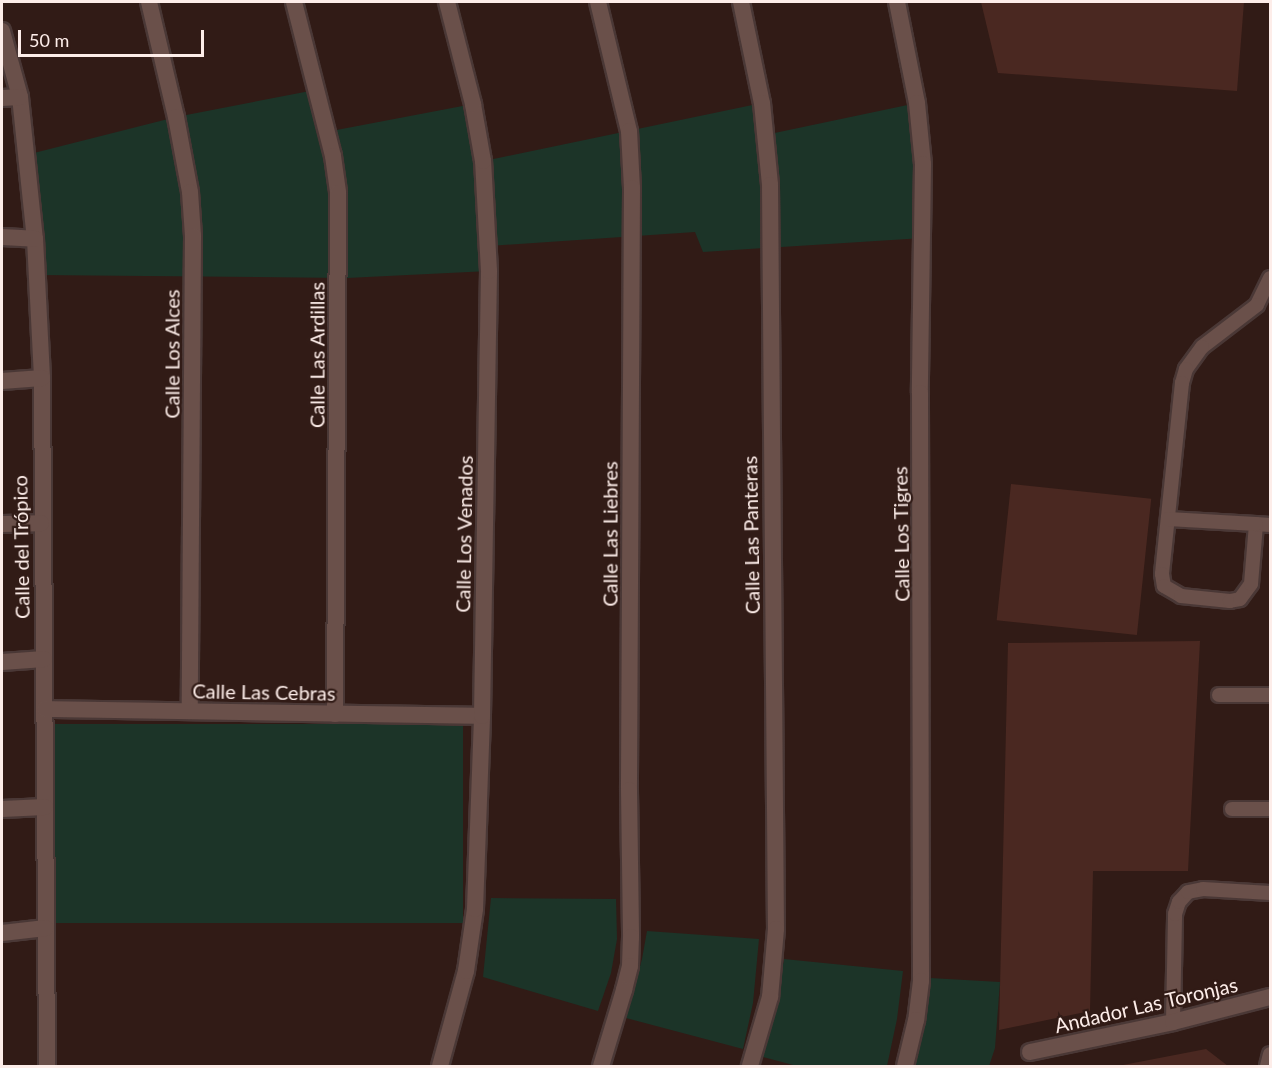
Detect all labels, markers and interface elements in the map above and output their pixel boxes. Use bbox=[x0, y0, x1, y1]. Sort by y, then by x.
scale bar bbox=[21, 18, 207, 56]
text: 50 m bbox=[29, 29, 69, 51]
street label: Calle Las Ardillas bbox=[305, 282, 329, 428]
street label: Calle Los Alces bbox=[160, 289, 184, 419]
street label: Calle Los Venados bbox=[451, 455, 477, 613]
street label: Calle Las Panteras bbox=[738, 456, 764, 614]
street label: Calle Las Liebres bbox=[598, 461, 622, 607]
street label: Calle Los Tigres bbox=[888, 466, 914, 602]
street label: Calle del Trópico bbox=[8, 475, 34, 619]
street label: Calle Las Cebras bbox=[192, 679, 336, 705]
street label: Andador Las Toronjas bbox=[1052, 972, 1240, 1038]

